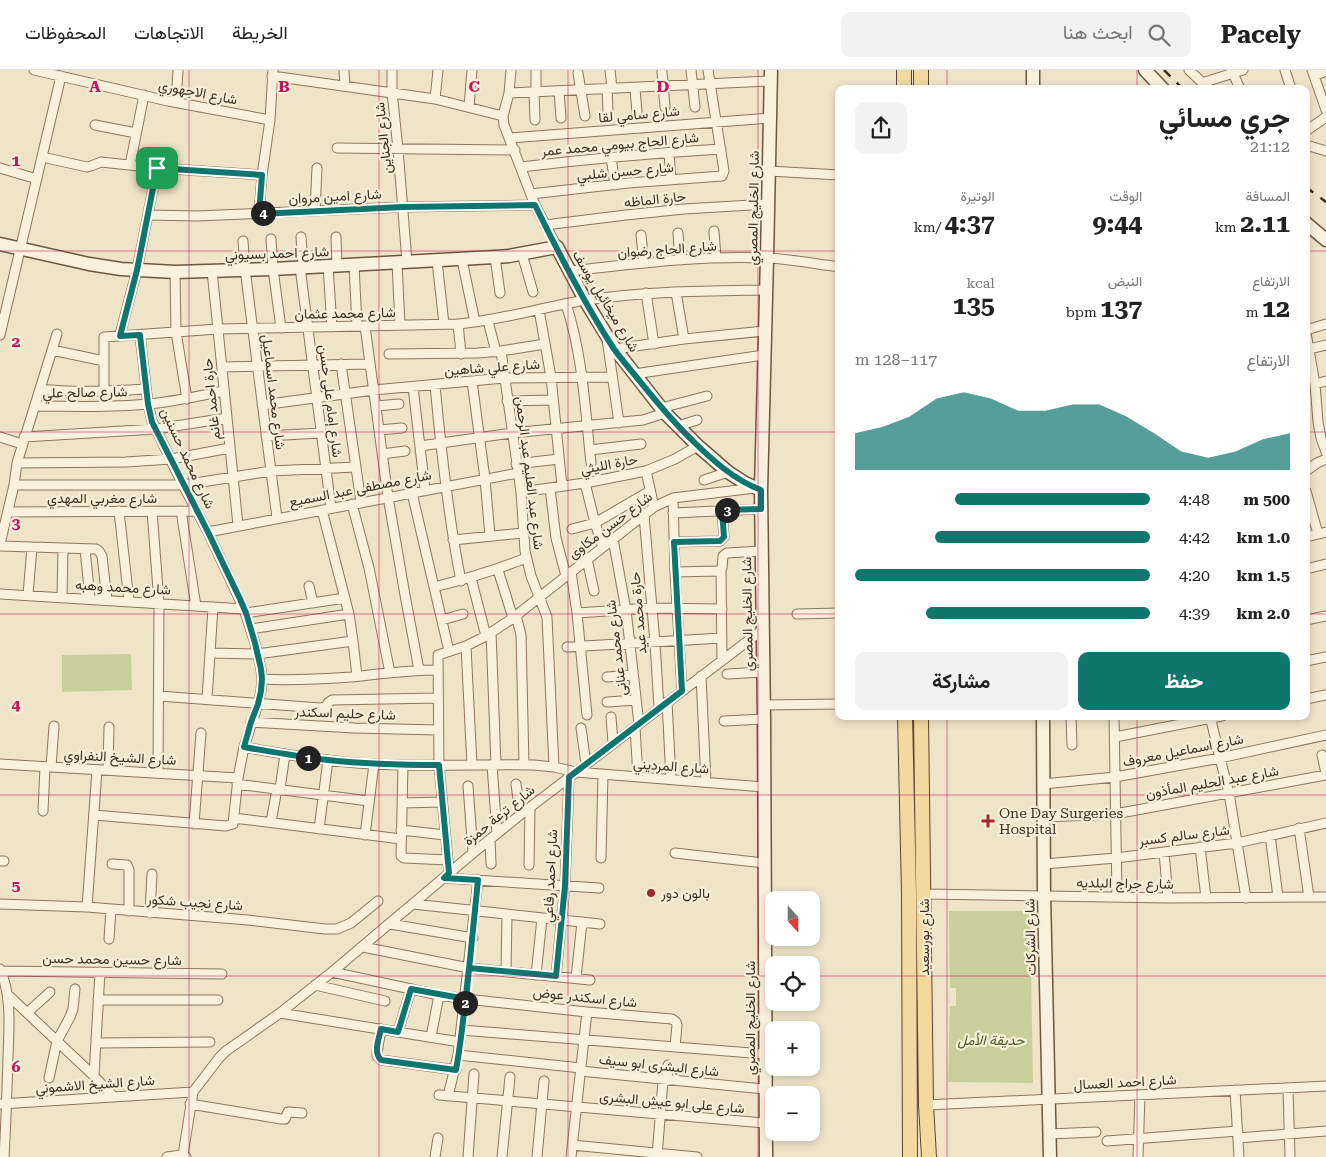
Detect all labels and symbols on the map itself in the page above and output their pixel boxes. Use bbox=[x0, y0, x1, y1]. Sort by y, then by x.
street label: شارع الاجهوري bbox=[156, 76, 239, 111]
text: A bbox=[89, 77, 101, 96]
text: B bbox=[278, 77, 290, 96]
text: C bbox=[468, 77, 480, 96]
text: D bbox=[657, 77, 670, 96]
street label: شارع الجناين bbox=[371, 101, 398, 175]
street label: شارع سامي لقا bbox=[598, 102, 681, 130]
street label: شارع الحاج بيومي محمد عمر bbox=[539, 129, 700, 163]
pin bbox=[136, 147, 178, 189]
text: 1 bbox=[12, 151, 21, 170]
street label: شارع الخليج المصري bbox=[744, 151, 766, 266]
street label: شارع حسن شلبي bbox=[576, 159, 674, 187]
street label: شارع امين مروان bbox=[288, 186, 382, 209]
street label: حارة الماظه bbox=[623, 188, 687, 211]
pin: 4 bbox=[250, 200, 276, 226]
street label: شارع الحاج رضوان bbox=[617, 238, 717, 263]
street label: شارع احمد بسيوني bbox=[225, 243, 330, 267]
street label: شارع ميخائيل يوسف bbox=[567, 247, 643, 356]
street label: شارع محمد عثمان bbox=[294, 304, 396, 325]
text: 2 bbox=[12, 332, 21, 351]
street label: شارع محمد اسماعيل bbox=[256, 333, 289, 451]
street label: شارع إمام على حسن bbox=[313, 344, 346, 459]
street label: شارع علي شاهين bbox=[443, 356, 541, 382]
street label: حارة احمد غانم bbox=[199, 357, 224, 441]
street label: شارع صالح علي bbox=[42, 383, 128, 405]
street label: شارع عبد العليم عبد الرحمن bbox=[510, 395, 547, 551]
street label: شارع محمد حسنين bbox=[155, 405, 218, 512]
street label: حارة الليثي bbox=[579, 451, 640, 481]
street label: شارع مصطفى عبد السميع bbox=[287, 466, 433, 513]
street label: شارع حسن مكاوى bbox=[565, 488, 657, 564]
street label: شارع مغربي المهدي bbox=[47, 490, 157, 510]
pin: 3 bbox=[714, 498, 740, 522]
text: 3 bbox=[12, 514, 21, 533]
street label: شارع الخليج المصري bbox=[738, 556, 760, 671]
street label: حارة محمد عيد bbox=[626, 571, 651, 655]
street label: شارع محمد وهبه bbox=[75, 577, 171, 600]
street label: شارع محمد عنانى bbox=[602, 599, 633, 697]
text: 4 bbox=[12, 695, 21, 714]
street label: شارع حليم اسكندر bbox=[293, 703, 396, 726]
street label: شارع اسماعيل معروف bbox=[1121, 730, 1245, 772]
street label: شارع الشيخ النفراوي bbox=[63, 746, 177, 772]
pin: 1 bbox=[296, 746, 320, 770]
street label: شارع المرديني bbox=[632, 755, 710, 781]
street label: شارع عبد الحليم المأذون bbox=[1144, 762, 1280, 805]
street label: شارع ترعة حمزة bbox=[460, 782, 540, 851]
place label: One Day Surgeries Hospital bbox=[999, 805, 1123, 837]
marker: One Day Surgeries Hospital bbox=[981, 814, 995, 828]
street label: شارع سالم كسبر bbox=[1137, 822, 1231, 852]
street label: شارع احمد رفاعي bbox=[540, 829, 564, 923]
street label: شارع جراج البلديه bbox=[1076, 874, 1174, 895]
text: 5 bbox=[12, 876, 21, 895]
place label: بالون دور bbox=[660, 885, 710, 902]
marker: بالون دور bbox=[645, 887, 657, 899]
street label: شارع نجيب شكور bbox=[145, 891, 243, 916]
north arrow bbox=[765, 891, 820, 946]
street label: شارع بورسعيد bbox=[916, 898, 935, 976]
street label: شارع الشركات bbox=[1021, 898, 1042, 976]
street label: شارع حسين محمد حسن bbox=[42, 950, 182, 971]
street label: شارع الخليج المصري bbox=[742, 961, 762, 1075]
street label: شارع اسكندر عوض bbox=[532, 984, 638, 1013]
pin: 2 bbox=[452, 990, 478, 1016]
park label: حديقة الأمل bbox=[958, 1032, 1025, 1049]
street label: شارع البشرى ابو سيف bbox=[598, 1051, 720, 1082]
text: 6 bbox=[12, 1057, 21, 1076]
street label: شارع احمد العسال bbox=[1073, 1071, 1177, 1096]
street label: شارع الشيخ الاشموني bbox=[35, 1072, 155, 1100]
street label: شارع على ابو عيش البشرى bbox=[598, 1088, 745, 1119]

